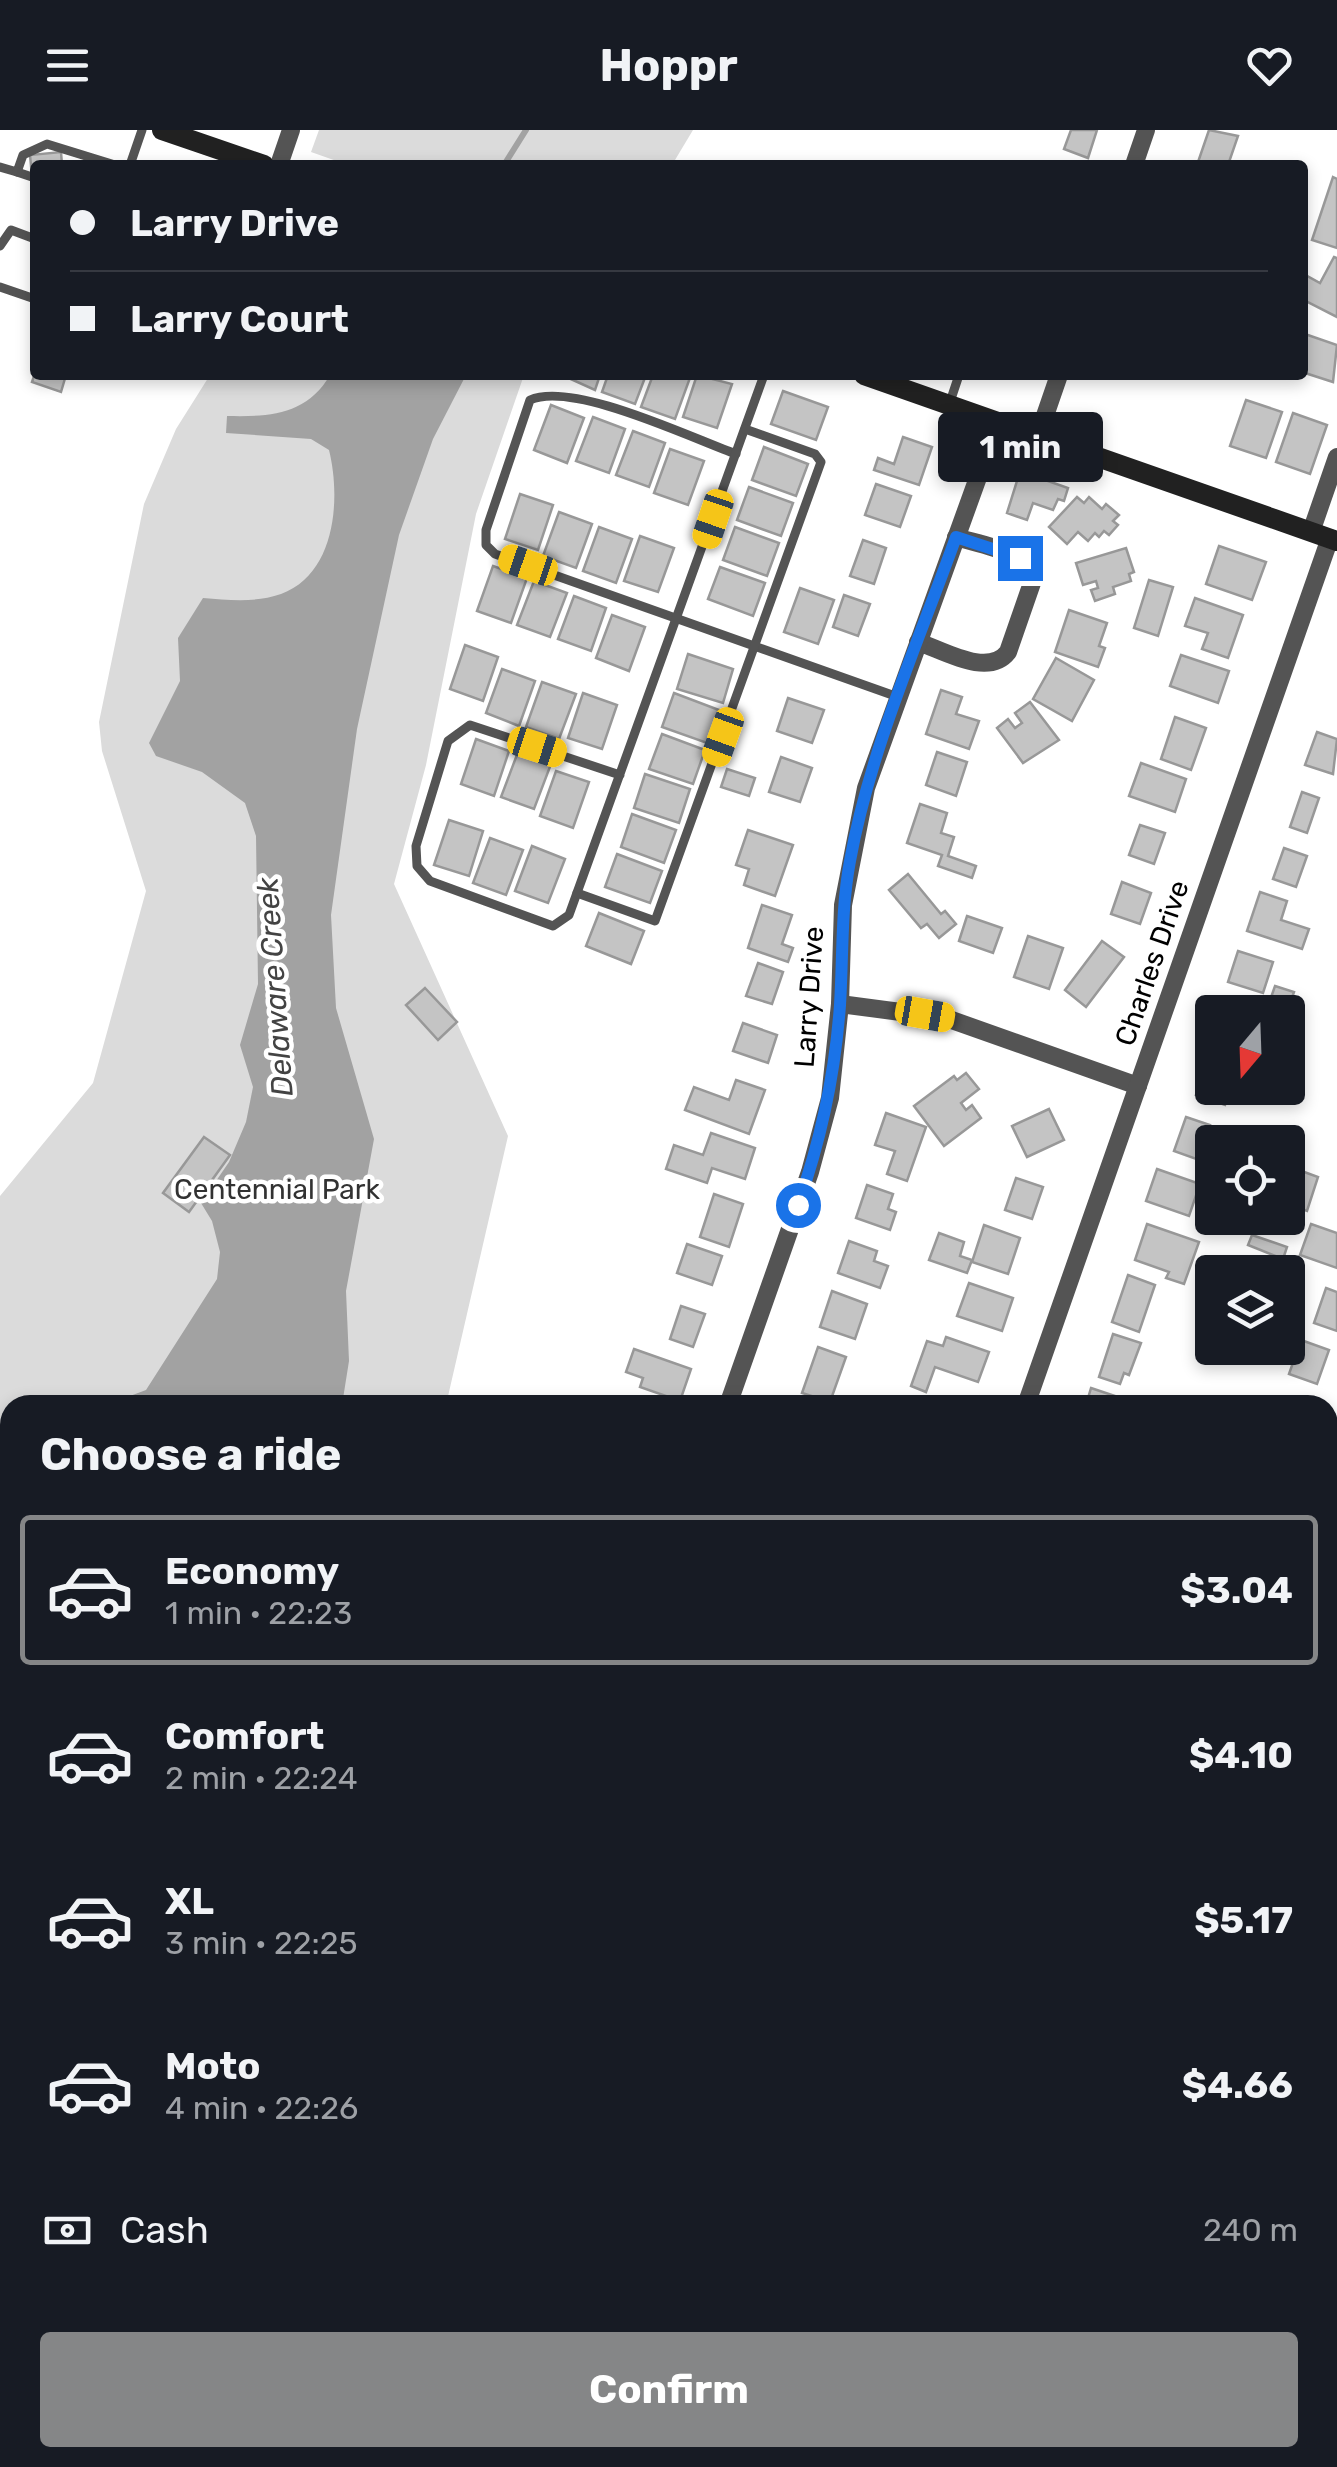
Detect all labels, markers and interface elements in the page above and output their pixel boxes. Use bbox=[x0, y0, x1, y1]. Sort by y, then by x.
icon: menu bbox=[40, 38, 95, 93]
icon: heart bbox=[1242, 38, 1297, 93]
text: Hoppr bbox=[599, 39, 738, 92]
text: Larry Drive bbox=[130, 200, 339, 246]
text: Larry Court bbox=[130, 296, 349, 342]
callout: 1 min bbox=[938, 413, 1102, 483]
text: 1 min bbox=[980, 428, 1061, 466]
car bbox=[689, 486, 737, 552]
route end bbox=[998, 536, 1043, 581]
car bbox=[495, 541, 561, 589]
car bbox=[699, 704, 747, 770]
car bbox=[504, 723, 570, 771]
water label: Delaware Creek bbox=[249, 876, 301, 1098]
street label: Charles Drive bbox=[1108, 876, 1196, 1050]
street label: Larry Drive bbox=[788, 925, 830, 1069]
car bbox=[893, 994, 957, 1034]
north arrow bbox=[1195, 995, 1305, 1105]
map controls bbox=[1195, 995, 1305, 1365]
button: locate bbox=[1195, 1125, 1305, 1235]
park label: Centennial Park bbox=[174, 1173, 380, 1206]
route start bbox=[776, 1183, 821, 1228]
button: layers bbox=[1195, 1255, 1305, 1365]
text: Choose a ride bbox=[40, 1428, 342, 1481]
icon: car bbox=[45, 1545, 135, 1635]
text: Economy bbox=[165, 1548, 339, 1594]
text: $3.04 bbox=[1180, 1567, 1293, 1613]
text: 1 min · 22:23 bbox=[165, 1594, 352, 1632]
icon: car bbox=[45, 1710, 135, 1800]
text: Comfort bbox=[165, 1713, 324, 1759]
text: $4.10 bbox=[1189, 1732, 1293, 1778]
text: 2 min · 22:24 bbox=[165, 1759, 358, 1797]
icon: car bbox=[45, 1875, 135, 1965]
text: XL bbox=[165, 1878, 214, 1924]
text: $5.17 bbox=[1194, 1897, 1293, 1943]
text: 3 min · 22:25 bbox=[165, 1924, 357, 1962]
icon: car bbox=[45, 2040, 135, 2130]
text: Moto bbox=[165, 2043, 261, 2089]
text: $4.66 bbox=[1182, 2062, 1293, 2108]
text: 4 min · 22:26 bbox=[165, 2089, 358, 2127]
icon: cash bbox=[40, 2203, 95, 2258]
text: Cash bbox=[120, 2207, 209, 2253]
text: 240 m bbox=[1203, 2211, 1298, 2249]
button: Confirm bbox=[40, 2332, 1298, 2447]

